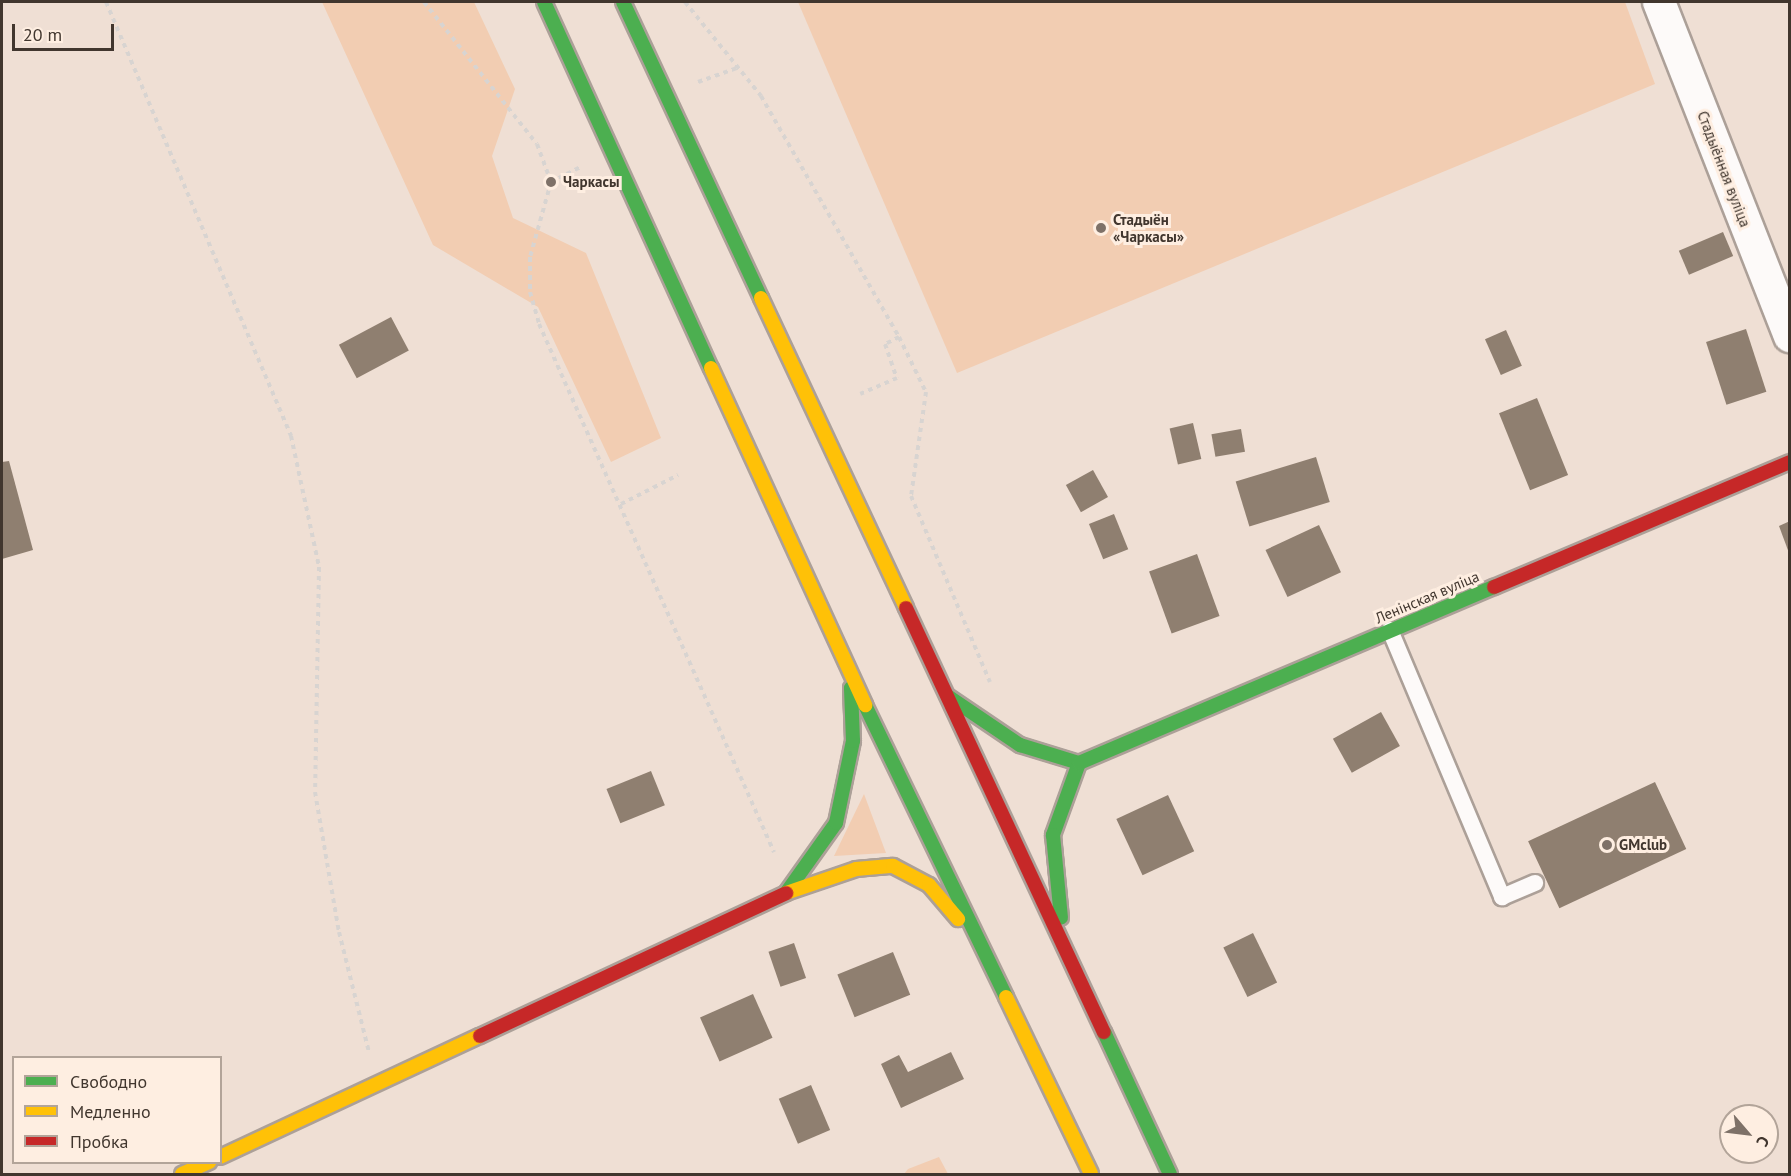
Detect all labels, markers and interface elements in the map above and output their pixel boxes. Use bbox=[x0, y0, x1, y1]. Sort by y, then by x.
scale bar bbox=[15, 12, 117, 50]
text: 20 m bbox=[23, 23, 62, 46]
street label: Стадыённая вуліца bbox=[1694, 108, 1754, 230]
place label: Чаркасы bbox=[563, 173, 619, 191]
marker: Чаркасы bbox=[544, 175, 558, 189]
place label: Стадыён «Чаркасы» bbox=[1113, 210, 1184, 245]
marker: Стадыён «Чаркасы» bbox=[1094, 221, 1108, 235]
street label: Ленінская вуліца bbox=[1372, 567, 1482, 627]
place label: GMclub bbox=[1619, 836, 1667, 854]
marker: GMclub bbox=[1600, 838, 1614, 852]
legend bbox=[12, 1056, 222, 1164]
text: Свободно bbox=[70, 1070, 147, 1093]
text: Медленно bbox=[70, 1100, 151, 1123]
north arrow bbox=[1719, 1104, 1779, 1164]
text: Пробка bbox=[70, 1130, 128, 1153]
text: С bbox=[1752, 1133, 1774, 1150]

